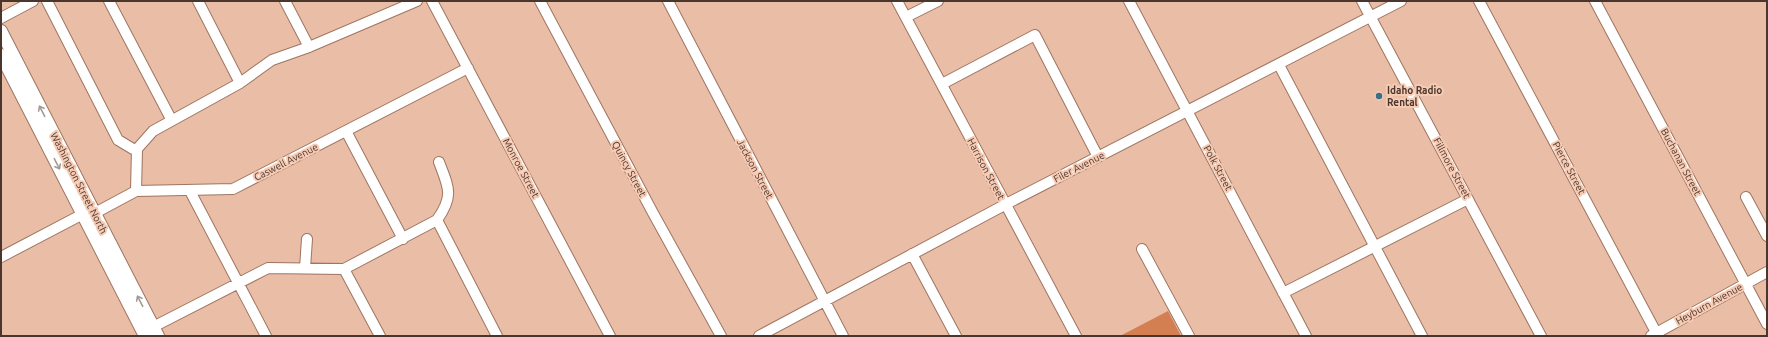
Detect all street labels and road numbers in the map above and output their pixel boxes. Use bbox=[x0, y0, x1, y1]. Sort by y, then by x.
street label: Buchanan Street bbox=[1659, 127, 1703, 197]
street label: Washington Street North bbox=[49, 130, 109, 236]
street label: Monroe Street bbox=[501, 136, 541, 200]
street label: Harrison Street bbox=[965, 136, 1007, 202]
street label: Fillmore Street bbox=[1431, 136, 1473, 200]
street label: Jackson Street bbox=[735, 137, 775, 201]
street label: Quincy Street bbox=[610, 139, 648, 199]
street label: Pierce Street bbox=[1551, 140, 1588, 196]
street label: Caswell Avenue bbox=[252, 141, 320, 183]
street label: Polk Street bbox=[1201, 144, 1235, 193]
street label: Filer Avenue bbox=[1052, 149, 1106, 185]
street label: Heyburn Avenue bbox=[1674, 281, 1744, 327]

